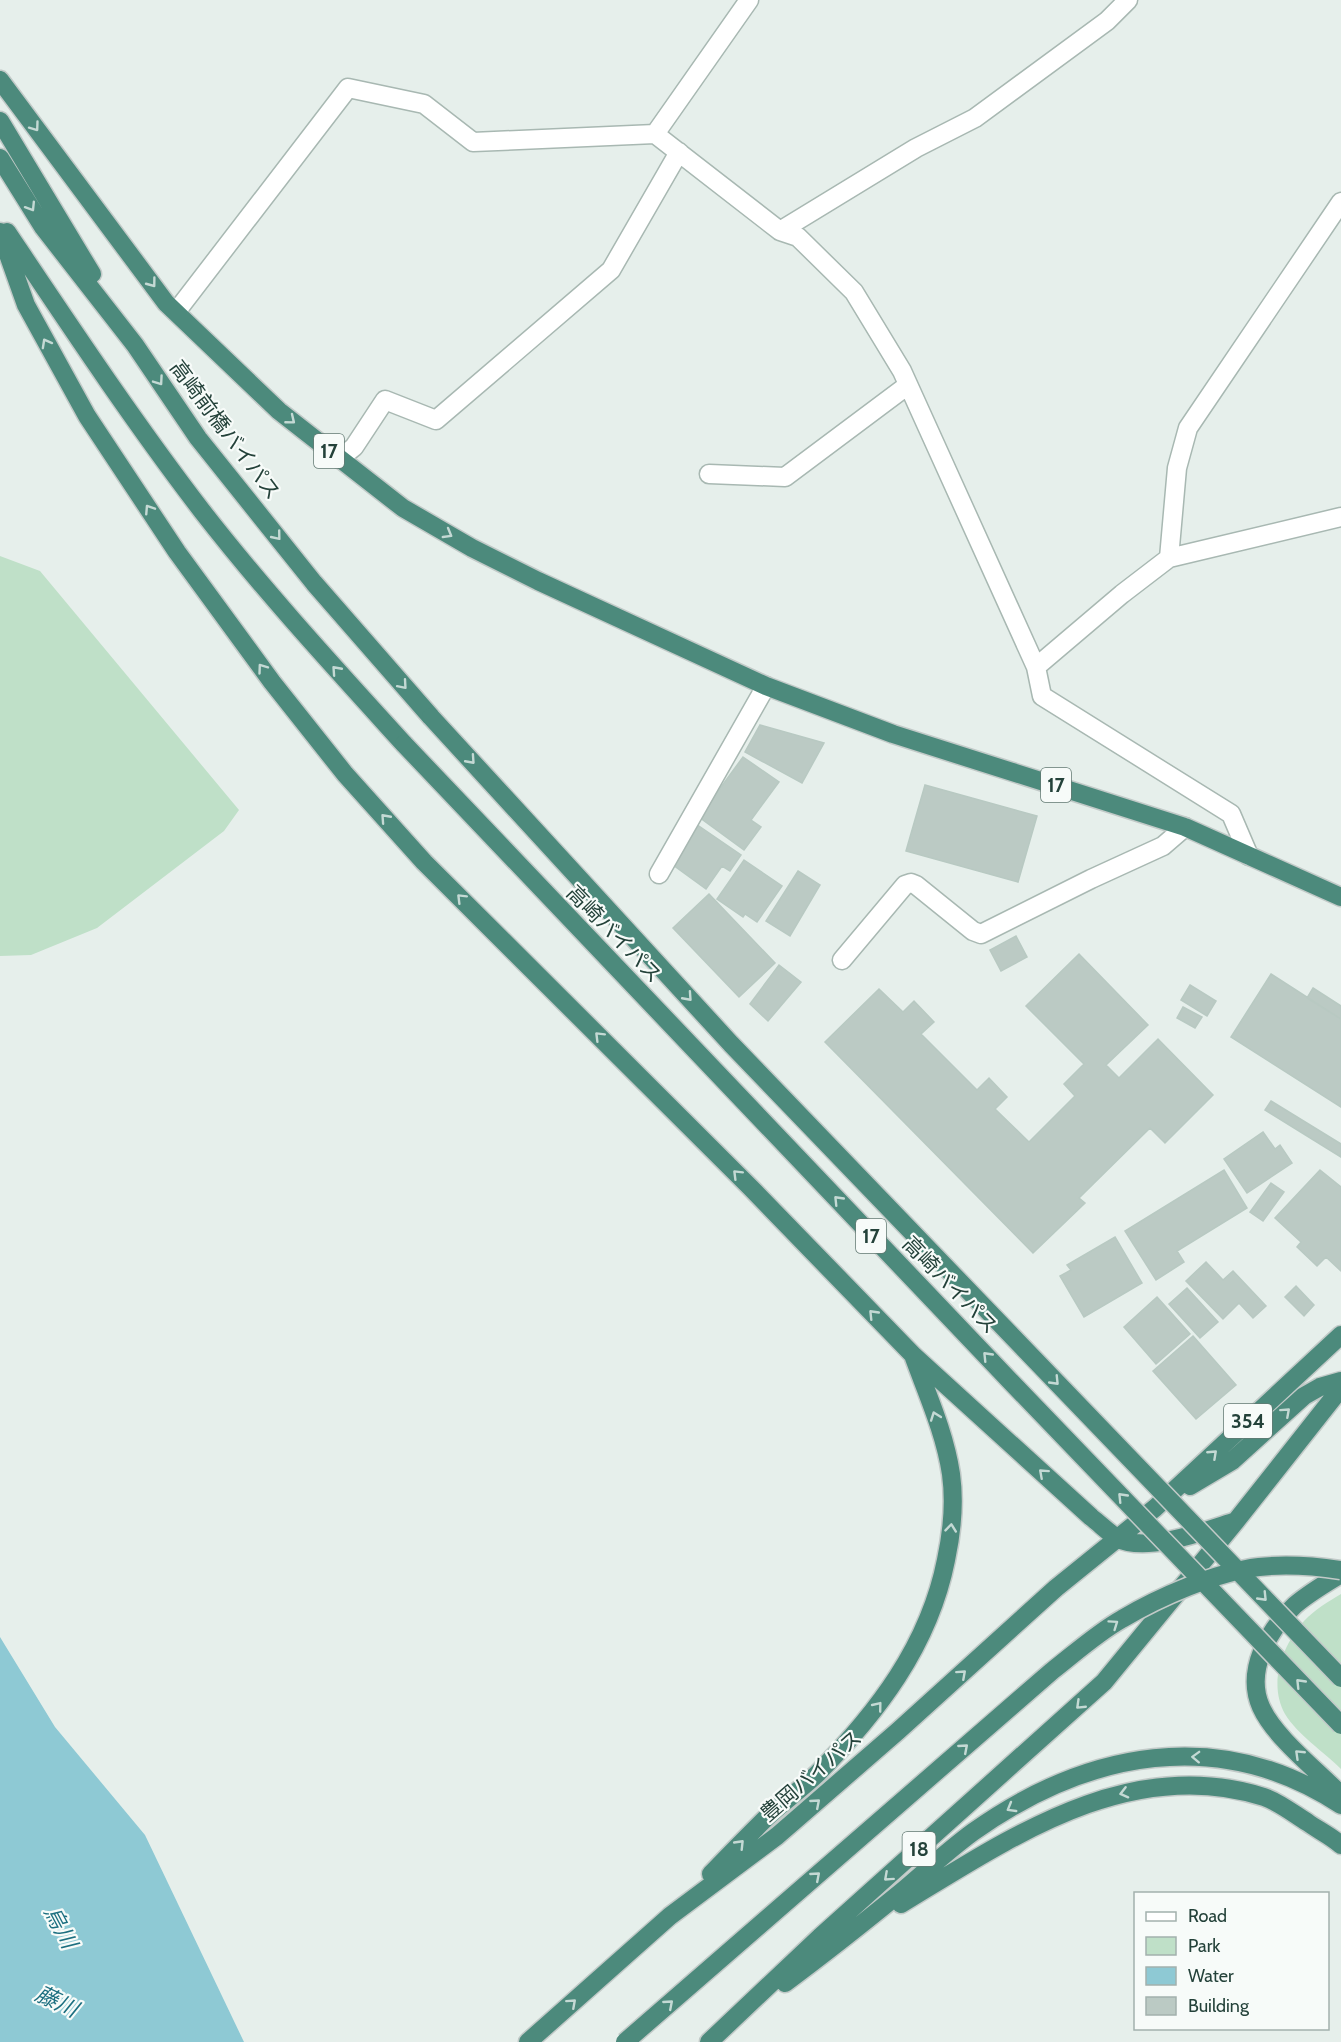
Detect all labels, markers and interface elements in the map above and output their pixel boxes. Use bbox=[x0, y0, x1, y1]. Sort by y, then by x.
one-way arrow bbox=[27, 121, 38, 132]
one-way arrow bbox=[23, 201, 35, 211]
one-way arrow bbox=[144, 277, 155, 288]
one-way arrow bbox=[42, 339, 54, 349]
street label: 高崎前橋バイパス bbox=[165, 355, 286, 504]
one-way arrow bbox=[152, 374, 163, 385]
one-way arrow bbox=[284, 412, 295, 423]
road number: 17 bbox=[314, 434, 344, 468]
one-way arrow bbox=[145, 504, 156, 515]
one-way arrow bbox=[442, 527, 452, 539]
one-way arrow bbox=[269, 529, 280, 540]
one-way arrow bbox=[258, 663, 269, 674]
one-way arrow bbox=[333, 666, 344, 677]
one-way arrow bbox=[396, 678, 407, 689]
one-way arrow bbox=[464, 753, 475, 764]
road number: 17 bbox=[1041, 768, 1071, 802]
one-way arrow bbox=[381, 815, 392, 825]
street label: 高崎バイパス bbox=[562, 880, 667, 988]
one-way arrow bbox=[458, 895, 469, 906]
one-way arrow bbox=[681, 990, 692, 1001]
one-way arrow bbox=[596, 1032, 607, 1043]
one-way arrow bbox=[733, 1170, 744, 1181]
one-way arrow bbox=[834, 1197, 845, 1208]
road number: 17 bbox=[856, 1219, 886, 1253]
street label: 高崎バイパス bbox=[898, 1231, 1003, 1339]
one-way arrow bbox=[869, 1310, 880, 1320]
one-way arrow bbox=[983, 1353, 994, 1364]
one-way arrow bbox=[1047, 1373, 1058, 1384]
road number: 354 bbox=[1224, 1404, 1272, 1438]
one-way arrow bbox=[1279, 1408, 1290, 1419]
one-way arrow bbox=[930, 1412, 943, 1422]
one-way arrow bbox=[1206, 1450, 1217, 1461]
one-way arrow bbox=[1039, 1469, 1049, 1480]
one-way arrow bbox=[1118, 1494, 1129, 1505]
one-way arrow bbox=[944, 1524, 957, 1533]
one-way arrow bbox=[1255, 1589, 1266, 1600]
one-way arrow bbox=[1108, 1620, 1119, 1631]
one-way arrow bbox=[955, 1670, 966, 1681]
one-way arrow bbox=[1297, 1680, 1308, 1691]
one-way arrow bbox=[1076, 1697, 1087, 1708]
one-way arrow bbox=[870, 1702, 881, 1713]
street label: 豊岡バイパス bbox=[755, 1725, 866, 1826]
one-way arrow bbox=[957, 1745, 968, 1756]
one-way arrow bbox=[1296, 1750, 1306, 1761]
one-way arrow bbox=[1192, 1751, 1201, 1763]
one-way arrow bbox=[1119, 1786, 1129, 1799]
one-way arrow bbox=[809, 1799, 820, 1810]
one-way arrow bbox=[1007, 1801, 1017, 1813]
road number: 18 bbox=[902, 1832, 936, 1866]
one-way arrow bbox=[733, 1840, 744, 1851]
one-way arrow bbox=[883, 1869, 894, 1880]
one-way arrow bbox=[809, 1872, 820, 1883]
legend bbox=[1134, 1892, 1329, 2030]
water label: 烏川 bbox=[38, 1901, 84, 1955]
text: Road bbox=[1188, 1905, 1227, 1927]
text: Park bbox=[1188, 1935, 1221, 1957]
text: Water bbox=[1188, 1965, 1234, 1987]
water label: 藤川 bbox=[31, 1980, 84, 2024]
text: Building bbox=[1188, 1995, 1250, 2017]
one-way arrow bbox=[565, 1999, 576, 2010]
one-way arrow bbox=[662, 2000, 673, 2011]

